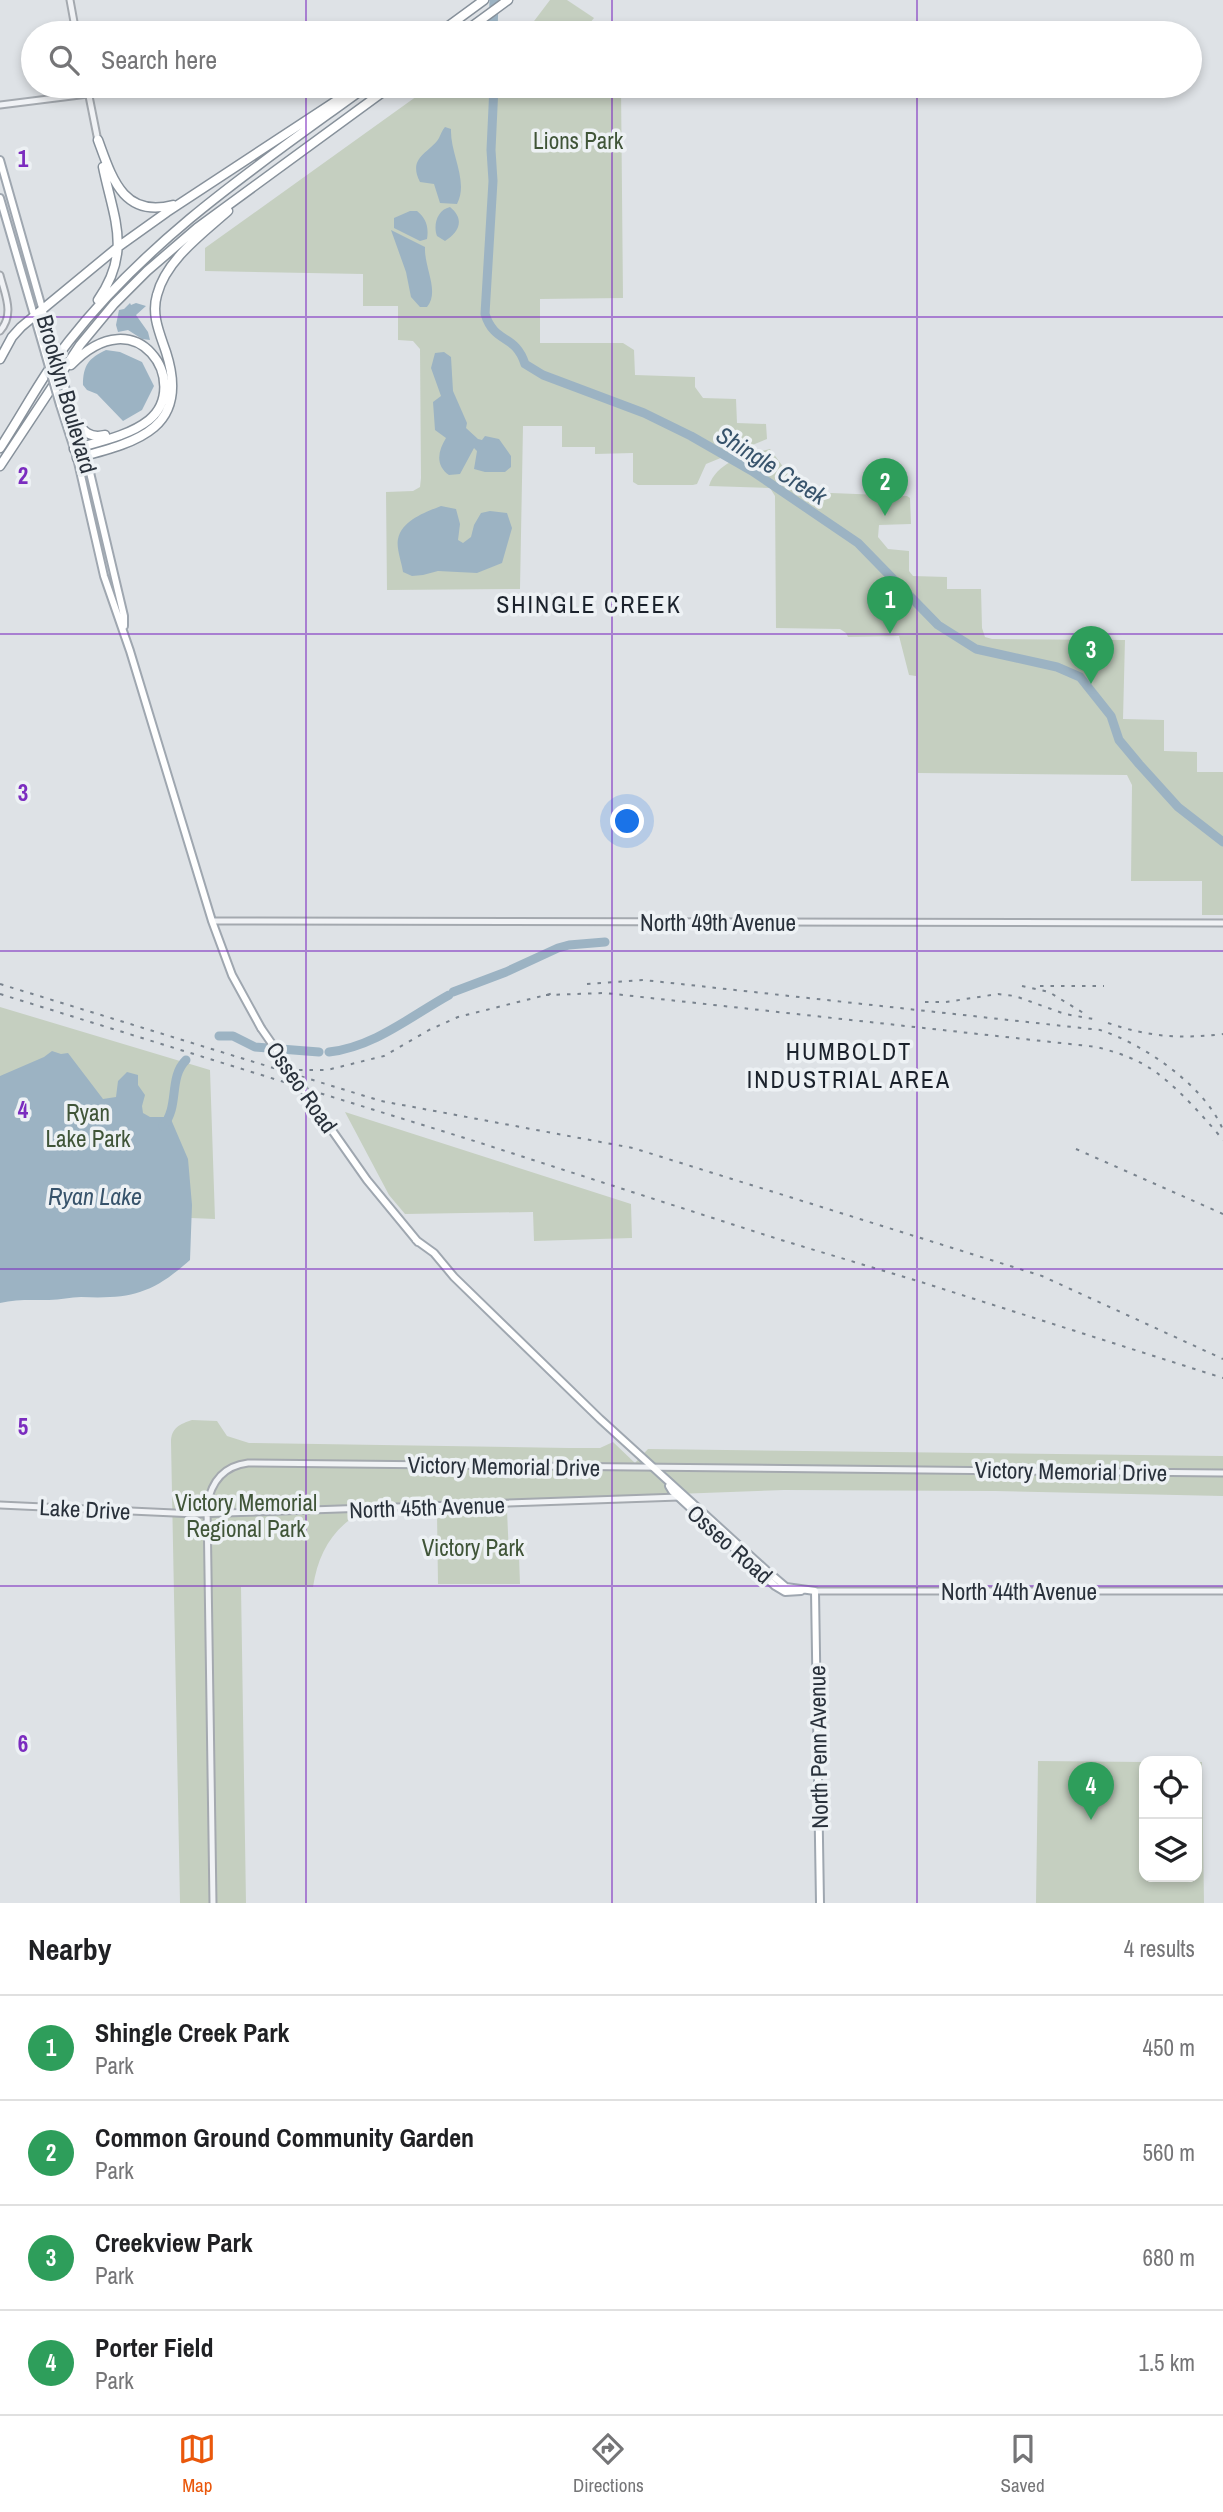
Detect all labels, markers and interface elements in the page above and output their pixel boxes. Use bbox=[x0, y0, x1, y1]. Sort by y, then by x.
search box bbox=[21, 21, 1202, 98]
icon: search bbox=[45, 41, 83, 79]
text: Search here bbox=[101, 42, 217, 77]
park label: Lions Park bbox=[533, 125, 624, 156]
text: 1 bbox=[18, 143, 29, 174]
street label: Brooklyn Boulevard bbox=[30, 311, 104, 477]
water label: Shingle Creek bbox=[711, 418, 834, 512]
pin: 2 bbox=[862, 458, 908, 516]
text: 2 bbox=[18, 460, 28, 491]
pin: 1 bbox=[867, 576, 913, 634]
district label: SHINGLE CREEK bbox=[496, 588, 682, 620]
pin: 3 bbox=[1068, 626, 1114, 684]
text: 3 bbox=[18, 777, 28, 808]
your location bbox=[610, 804, 644, 838]
street label: North 49th Avenue bbox=[640, 907, 796, 938]
street label: Osseo Road bbox=[259, 1035, 345, 1139]
district label: HUMBOLDT INDUSTRIAL AREA bbox=[747, 1035, 951, 1095]
text: 4 bbox=[18, 1094, 29, 1125]
park label: Ryan Lake Park bbox=[46, 1097, 131, 1154]
water label: Ryan Lake bbox=[48, 1180, 142, 1212]
text: 5 bbox=[18, 1411, 28, 1442]
street label: Victory Memorial Drive bbox=[407, 1449, 601, 1483]
street label: Victory Memorial Drive bbox=[974, 1454, 1168, 1488]
park label: Victory Memorial Regional Park bbox=[175, 1487, 317, 1544]
street label: North 45th Avenue bbox=[349, 1489, 505, 1525]
street label: Lake Drive bbox=[39, 1491, 131, 1527]
street label: Osseo Road bbox=[681, 1497, 779, 1591]
park label: Victory Park bbox=[422, 1532, 525, 1563]
street label: North 44th Avenue bbox=[941, 1576, 1097, 1607]
street label: North Penn Avenue bbox=[801, 1665, 835, 1829]
text: 6 bbox=[18, 1728, 28, 1759]
map controls bbox=[1139, 1756, 1202, 1882]
button: locate bbox=[1139, 1756, 1202, 1819]
pin: 4 bbox=[1068, 1762, 1114, 1820]
button: layers bbox=[1139, 1819, 1202, 1882]
text: Nearby bbox=[28, 1929, 111, 1969]
text: 4 results bbox=[1124, 1933, 1195, 1964]
text: Shingle Creek Park bbox=[95, 2015, 289, 2050]
text: 1 bbox=[46, 2032, 56, 2063]
text: 450 m bbox=[1143, 2032, 1195, 2063]
text: Park bbox=[95, 2050, 134, 2081]
text: Common Ground Community Garden bbox=[95, 2120, 474, 2155]
text: 2 bbox=[46, 2137, 56, 2168]
text: 560 m bbox=[1143, 2137, 1195, 2168]
text: Park bbox=[95, 2155, 134, 2186]
text: Creekview Park bbox=[95, 2225, 253, 2260]
text: 3 bbox=[46, 2242, 56, 2273]
text: 680 m bbox=[1143, 2242, 1195, 2273]
text: Park bbox=[95, 2260, 134, 2291]
text: Porter Field bbox=[95, 2330, 213, 2365]
text: 4 bbox=[46, 2347, 56, 2378]
text: 1.5 km bbox=[1138, 2347, 1195, 2378]
text: Park bbox=[95, 2365, 134, 2396]
tab: Map bbox=[178, 2430, 216, 2498]
tab: Directions bbox=[573, 2430, 644, 2498]
tab: Saved bbox=[1001, 2430, 1045, 2498]

